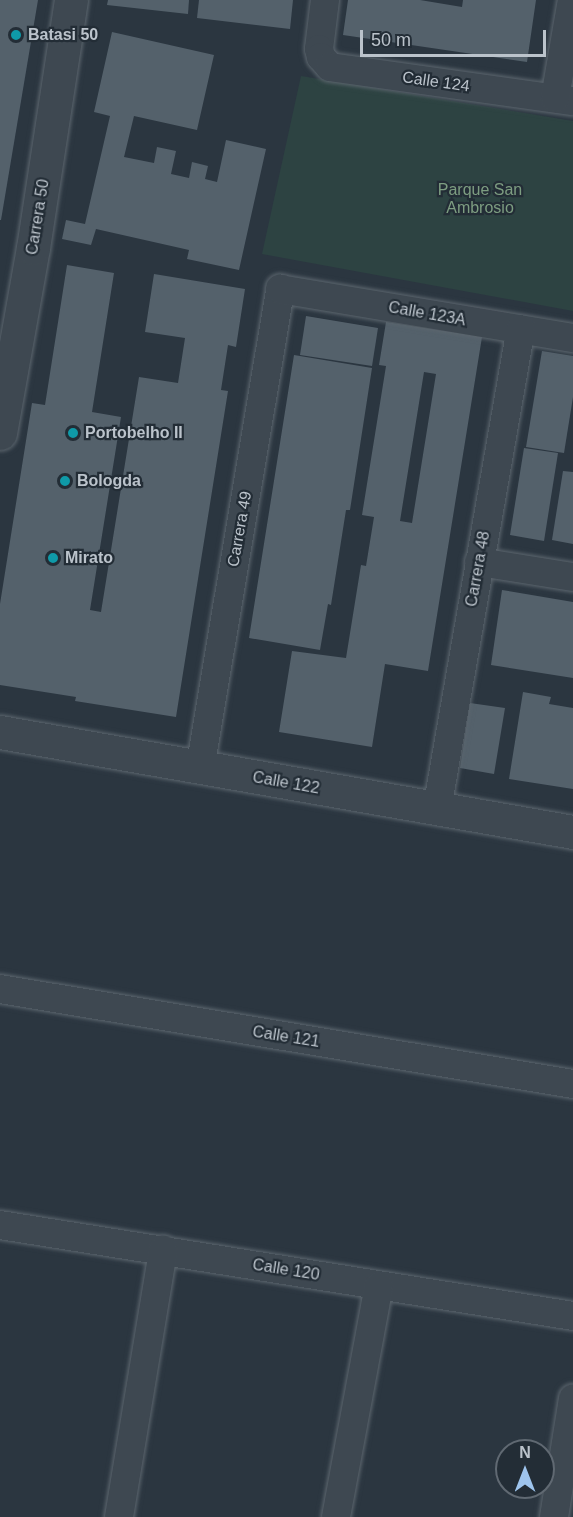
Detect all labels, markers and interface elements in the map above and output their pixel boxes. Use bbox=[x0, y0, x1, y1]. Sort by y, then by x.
scale bar bbox=[363, 18, 549, 56]
place label: Batasi 50 bbox=[28, 25, 98, 45]
marker: Batasi 50 bbox=[9, 28, 23, 42]
text: 50 m bbox=[371, 30, 411, 50]
street label: Calle 124 bbox=[401, 68, 471, 96]
street label: Carrera 50 bbox=[23, 178, 53, 256]
park label: Parque San Ambrosio bbox=[438, 180, 522, 218]
street label: Calle 123A bbox=[387, 298, 467, 330]
place label: Portobelho II bbox=[85, 423, 183, 443]
marker: Portobelho II bbox=[66, 426, 80, 440]
place label: Bologda bbox=[77, 471, 141, 491]
marker: Bologda bbox=[58, 474, 72, 488]
street label: Carrera 49 bbox=[224, 490, 256, 568]
street label: Carrera 48 bbox=[462, 530, 494, 608]
place label: Mirato bbox=[65, 548, 113, 568]
marker: Mirato bbox=[46, 551, 60, 565]
street label: Calle 122 bbox=[251, 768, 321, 798]
street label: Calle 121 bbox=[251, 1022, 321, 1052]
street label: Calle 120 bbox=[251, 1255, 321, 1285]
north arrow bbox=[495, 1439, 555, 1499]
text: N bbox=[519, 1444, 531, 1461]

